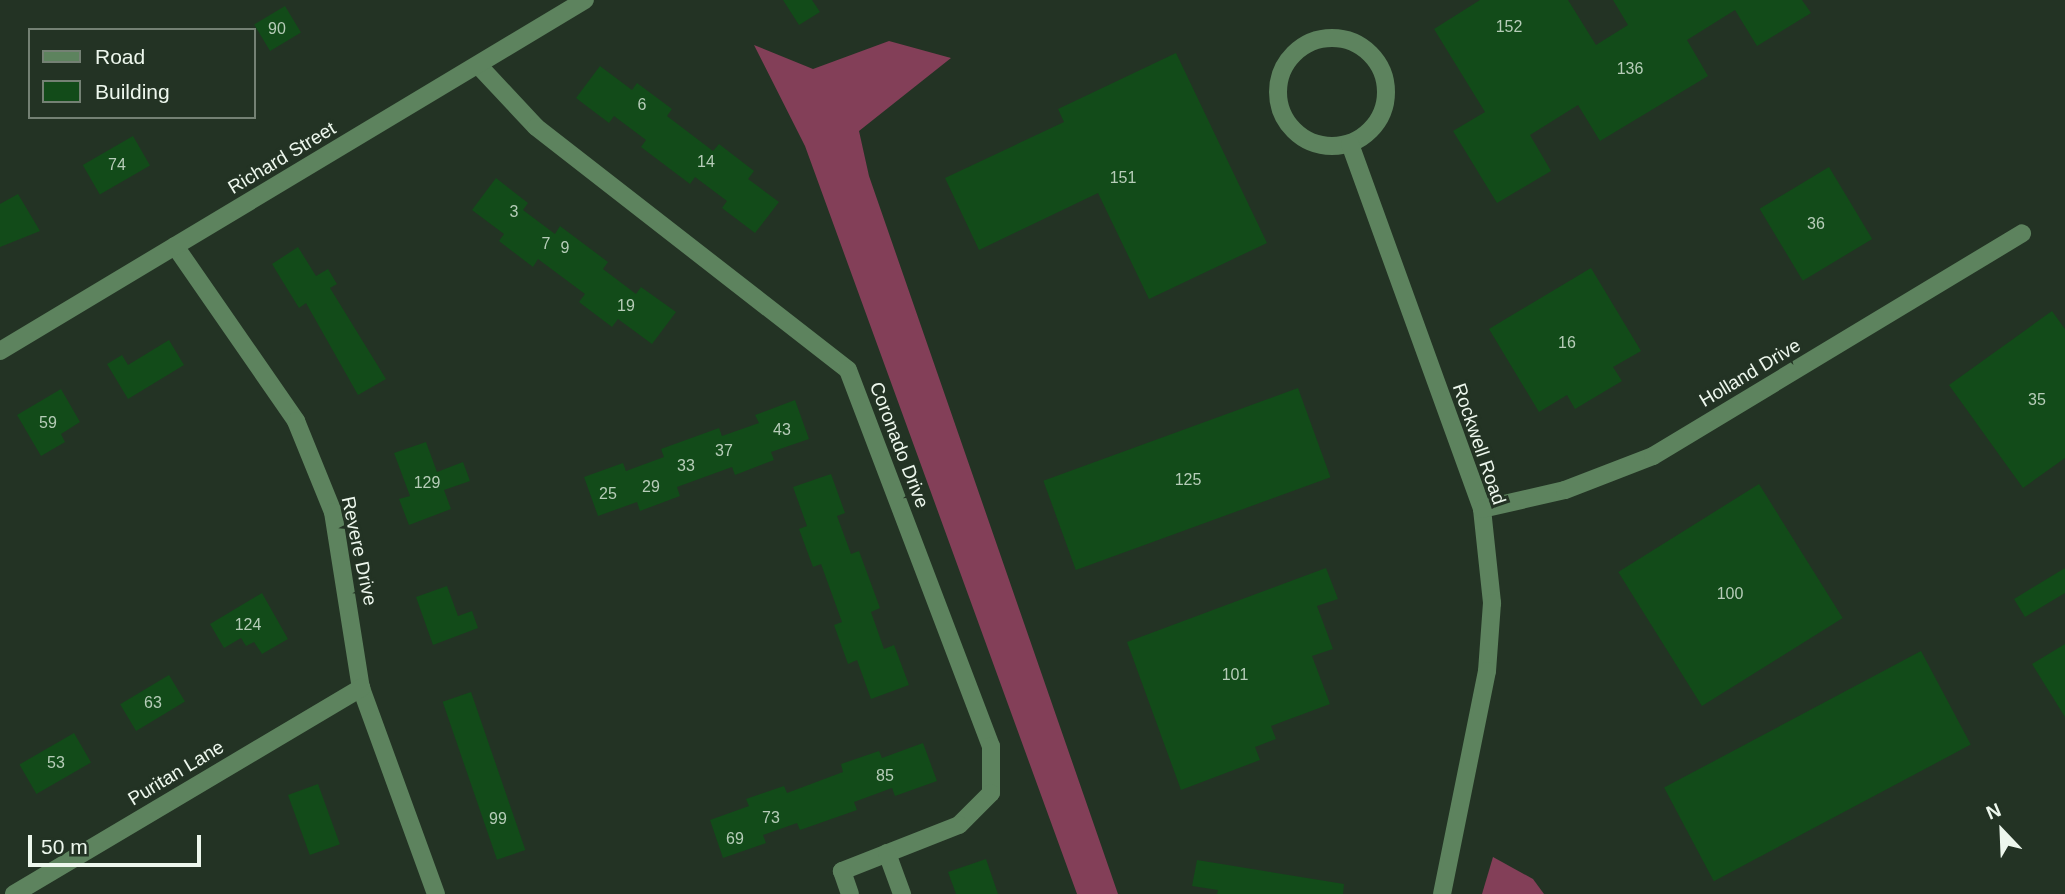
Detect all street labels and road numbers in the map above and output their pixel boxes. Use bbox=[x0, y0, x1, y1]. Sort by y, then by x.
street label: Richard Street bbox=[224, 117, 340, 199]
street label: Holland Drive bbox=[1695, 334, 1805, 412]
street label: Coronado Drive bbox=[865, 379, 933, 511]
street label: Rockwell Road bbox=[1448, 380, 1510, 508]
street label: Revere Drive bbox=[336, 494, 382, 608]
street label: Puritan Lane bbox=[124, 735, 228, 811]

